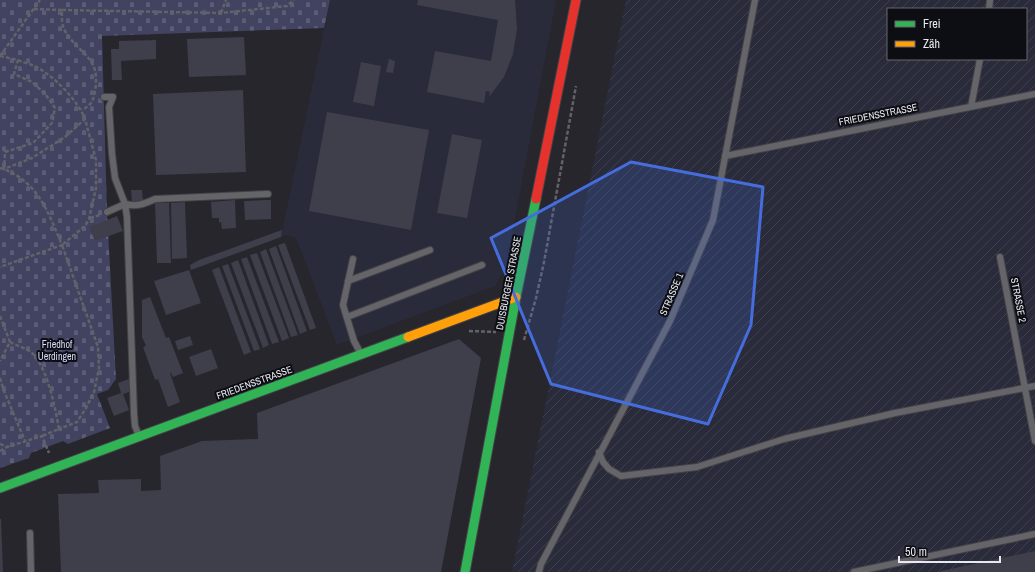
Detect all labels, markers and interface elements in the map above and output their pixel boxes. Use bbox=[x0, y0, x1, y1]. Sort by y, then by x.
legend bbox=[887, 8, 1027, 60]
text: Frei bbox=[923, 16, 941, 32]
text: Zäh bbox=[923, 36, 940, 52]
street label: FRIEDENSSTRASSE bbox=[838, 101, 918, 128]
street label: DUISBURGER STRASSE bbox=[493, 235, 524, 331]
street label: STRASSE 1 bbox=[657, 270, 686, 318]
street label: STRASSE 2 bbox=[1008, 277, 1029, 324]
park label: Friedhof Uerdingen bbox=[38, 338, 76, 363]
street label: FRIEDENSSTRASSE bbox=[214, 363, 294, 402]
scale bar bbox=[899, 538, 1000, 564]
text: 50 m bbox=[905, 544, 927, 560]

